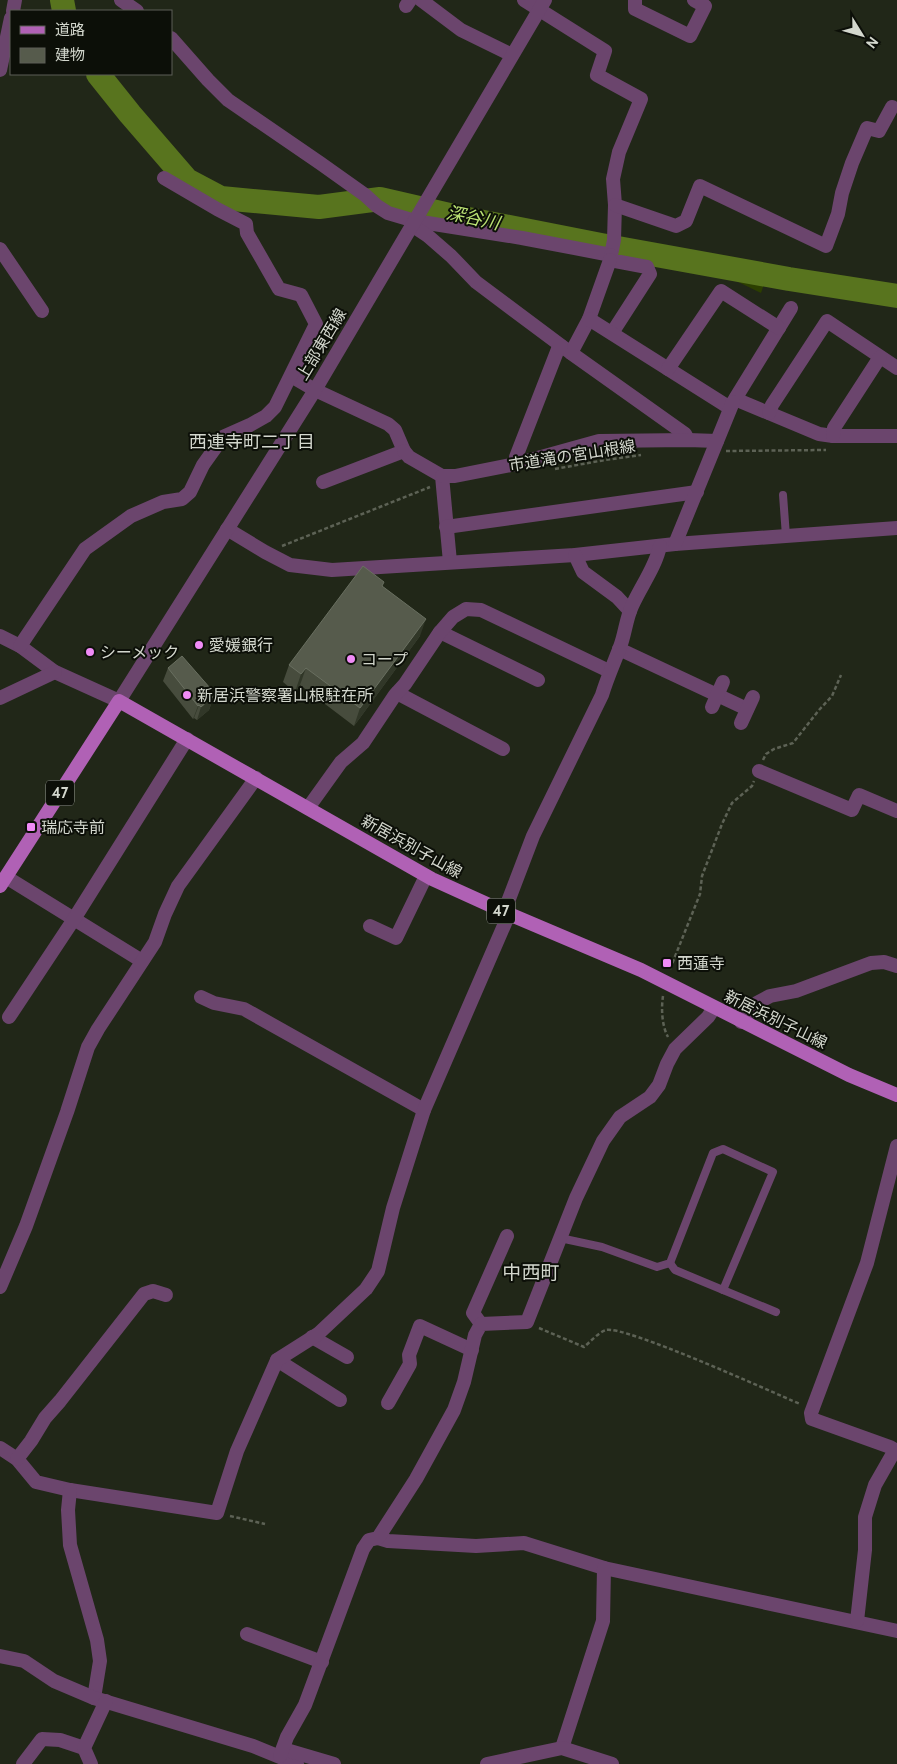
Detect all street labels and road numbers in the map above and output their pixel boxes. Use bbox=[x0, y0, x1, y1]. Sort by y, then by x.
street label: 上部東西線 bbox=[293, 305, 350, 383]
street label: 市道滝の宮山根線 bbox=[507, 436, 637, 475]
road number: 47 bbox=[46, 780, 74, 806]
street label: 新居浜別子山線 bbox=[358, 811, 465, 882]
road number: 47 bbox=[487, 898, 515, 924]
street label: 新居浜別子山線 bbox=[721, 986, 830, 1053]

